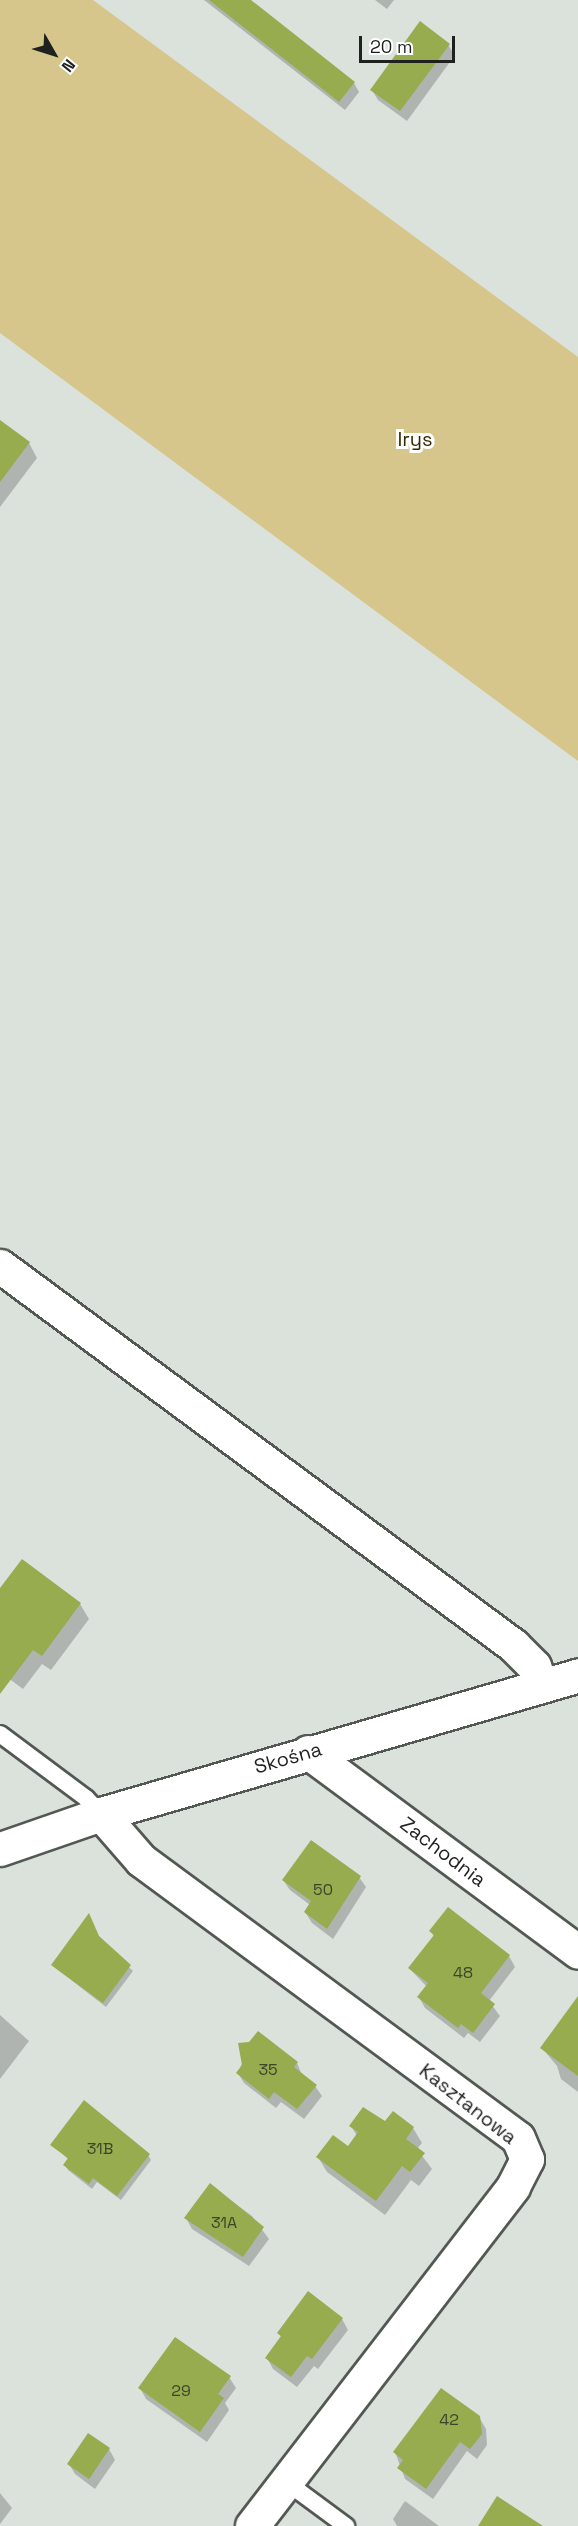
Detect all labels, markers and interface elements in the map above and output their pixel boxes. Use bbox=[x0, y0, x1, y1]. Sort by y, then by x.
north arrow bbox=[24, 24, 84, 84]
scale bar bbox=[362, 24, 458, 62]
text: 20 m bbox=[370, 35, 413, 58]
text: N bbox=[57, 55, 80, 76]
park label: Irys bbox=[397, 427, 433, 451]
street label: Skośna bbox=[251, 1737, 325, 1779]
street label: Zachodnia bbox=[395, 1812, 491, 1892]
house number: 50 bbox=[313, 1880, 333, 1900]
house number: 48 bbox=[453, 1963, 473, 1983]
street label: Kasztanowa bbox=[415, 2059, 521, 2149]
house number: 35 bbox=[258, 2060, 278, 2080]
house number: 31B bbox=[87, 2139, 113, 2159]
house number: 31A bbox=[211, 2213, 237, 2233]
house number: 29 bbox=[171, 2381, 191, 2401]
house number: 42 bbox=[439, 2410, 459, 2430]

